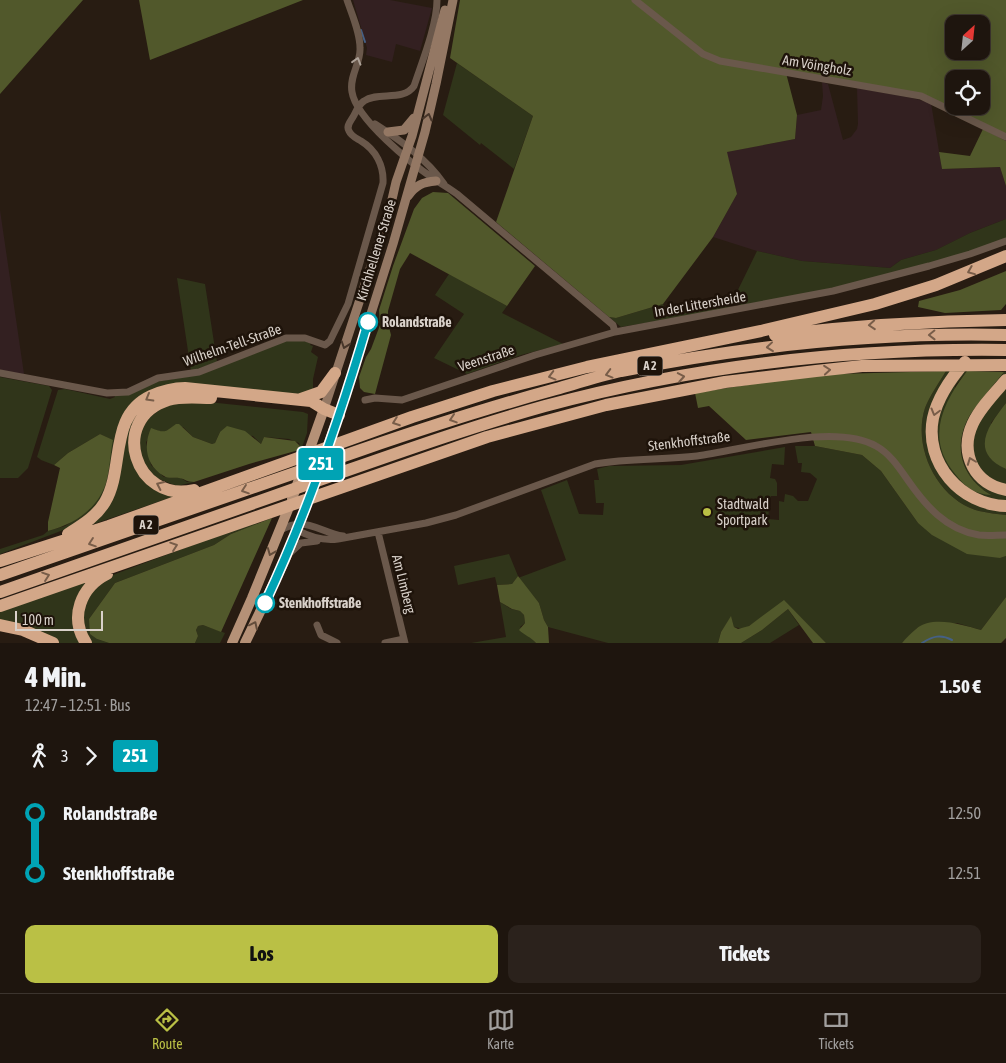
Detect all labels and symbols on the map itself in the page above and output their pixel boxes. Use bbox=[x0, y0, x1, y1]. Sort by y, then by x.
north arrow bbox=[945, 15, 990, 60]
street label: Am Vöingholz bbox=[781, 52, 853, 78]
one-way arrow bbox=[352, 58, 362, 66]
one-way arrow bbox=[423, 113, 433, 121]
street label: Kirchhellener Straße bbox=[353, 197, 399, 303]
one-way arrow bbox=[967, 265, 976, 275]
street label: In der Littersheide bbox=[653, 288, 747, 320]
marker: Rolandstraße bbox=[358, 312, 378, 332]
place label: Rolandstraße bbox=[382, 314, 452, 330]
one-way arrow bbox=[868, 319, 876, 330]
street label: Wilhelm-Tell-Straße bbox=[181, 321, 283, 369]
one-way arrow bbox=[927, 330, 935, 340]
one-way arrow bbox=[341, 340, 351, 349]
street label: Veenstraße bbox=[456, 341, 516, 375]
one-way arrow bbox=[765, 341, 773, 352]
road number: A 2 bbox=[638, 356, 662, 376]
one-way arrow bbox=[824, 364, 832, 375]
one-way arrow bbox=[606, 369, 614, 379]
one-way arrow bbox=[548, 370, 557, 381]
one-way arrow bbox=[677, 373, 685, 383]
one-way arrow bbox=[146, 392, 155, 402]
one-way arrow bbox=[930, 408, 941, 417]
one-way arrow bbox=[449, 413, 458, 423]
one-way arrow bbox=[393, 416, 401, 426]
street label: Stenkhoffstraße bbox=[647, 428, 731, 454]
line badge: 251 bbox=[292, 448, 350, 480]
one-way arrow bbox=[967, 457, 977, 465]
one-way arrow bbox=[156, 480, 165, 491]
one-way arrow bbox=[242, 484, 250, 494]
place label: Stadtwald Sportpark bbox=[717, 496, 769, 528]
marker: Stadtwald Sportpark bbox=[701, 506, 713, 518]
road number: A 2 bbox=[134, 516, 158, 534]
one-way arrow bbox=[88, 537, 97, 547]
one-way arrow bbox=[169, 542, 178, 552]
one-way arrow bbox=[267, 547, 277, 556]
street label: Am Limberg bbox=[389, 553, 419, 615]
one-way arrow bbox=[41, 572, 50, 582]
marker: Stenkhoffstraße bbox=[255, 593, 275, 613]
place label: Stenkhoffstraße bbox=[279, 595, 361, 611]
scale bar bbox=[15, 608, 102, 631]
one-way arrow bbox=[248, 622, 258, 631]

